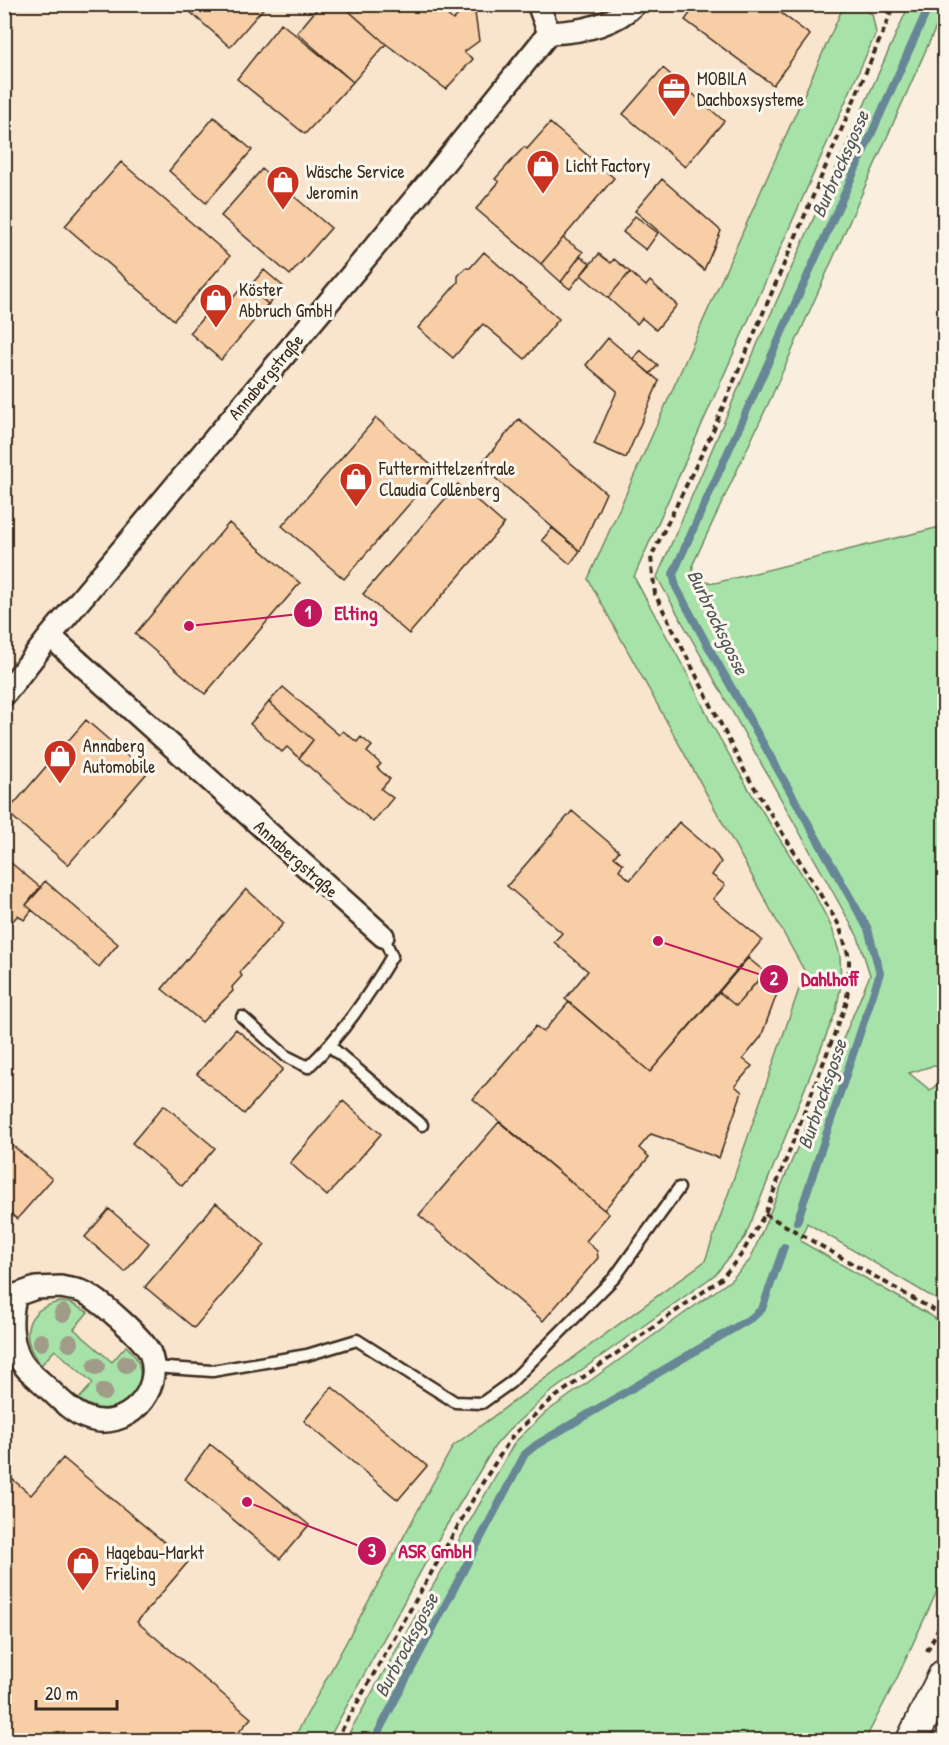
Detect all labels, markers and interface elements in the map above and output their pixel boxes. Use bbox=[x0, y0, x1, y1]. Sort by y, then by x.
place label: MOBILA Dachboxsysteme bbox=[697, 66, 804, 112]
office icon: MOBILA Dachboxsysteme bbox=[656, 71, 692, 118]
water label: Burbrocksgosse bbox=[804, 105, 876, 222]
shop icon: Licht Factory bbox=[525, 148, 561, 195]
place label: Licht Factory bbox=[566, 153, 651, 178]
place label: Wäsche Service Jeromin bbox=[306, 159, 405, 205]
shop icon: Wäsche Service Jeromin bbox=[265, 164, 301, 211]
place label: Köster Abbruch GmbH bbox=[239, 277, 332, 323]
shop icon: Köster Abbruch GmbH bbox=[198, 282, 234, 329]
street label: Annabergstraße bbox=[222, 328, 309, 425]
place label: Futtermittelzentrale Claudia Collenberg bbox=[378, 456, 515, 502]
shop icon: Futtermittelzentrale Claudia Collenberg bbox=[338, 461, 374, 508]
water label: Burbrocksgosse bbox=[680, 565, 756, 680]
callout: Elting bbox=[293, 594, 390, 632]
text: Elting bbox=[334, 599, 378, 627]
text: 1 bbox=[305, 600, 312, 625]
place label: Annaberg Automobile bbox=[83, 733, 155, 779]
shop icon: Annaberg Automobile bbox=[42, 738, 78, 785]
street label: Annabergstraße bbox=[249, 814, 344, 903]
callout: Dahlhoff bbox=[759, 960, 871, 998]
text: Dahlhoff bbox=[801, 965, 860, 992]
text: 2 bbox=[770, 966, 779, 991]
water label: Burbrocksgosse bbox=[790, 1035, 854, 1152]
callout: ASR GmbH bbox=[357, 1532, 484, 1570]
text: ASR GmbH bbox=[398, 1537, 472, 1564]
text: 3 bbox=[368, 1538, 376, 1563]
place label: Hagebau-Markt Frieling bbox=[105, 1540, 205, 1586]
shop icon: Hagebau-Markt Frieling bbox=[65, 1545, 101, 1592]
water label: Burbrocksgosse bbox=[367, 1587, 446, 1702]
scale bar bbox=[36, 1673, 117, 1711]
text: 20 m bbox=[45, 1681, 78, 1706]

